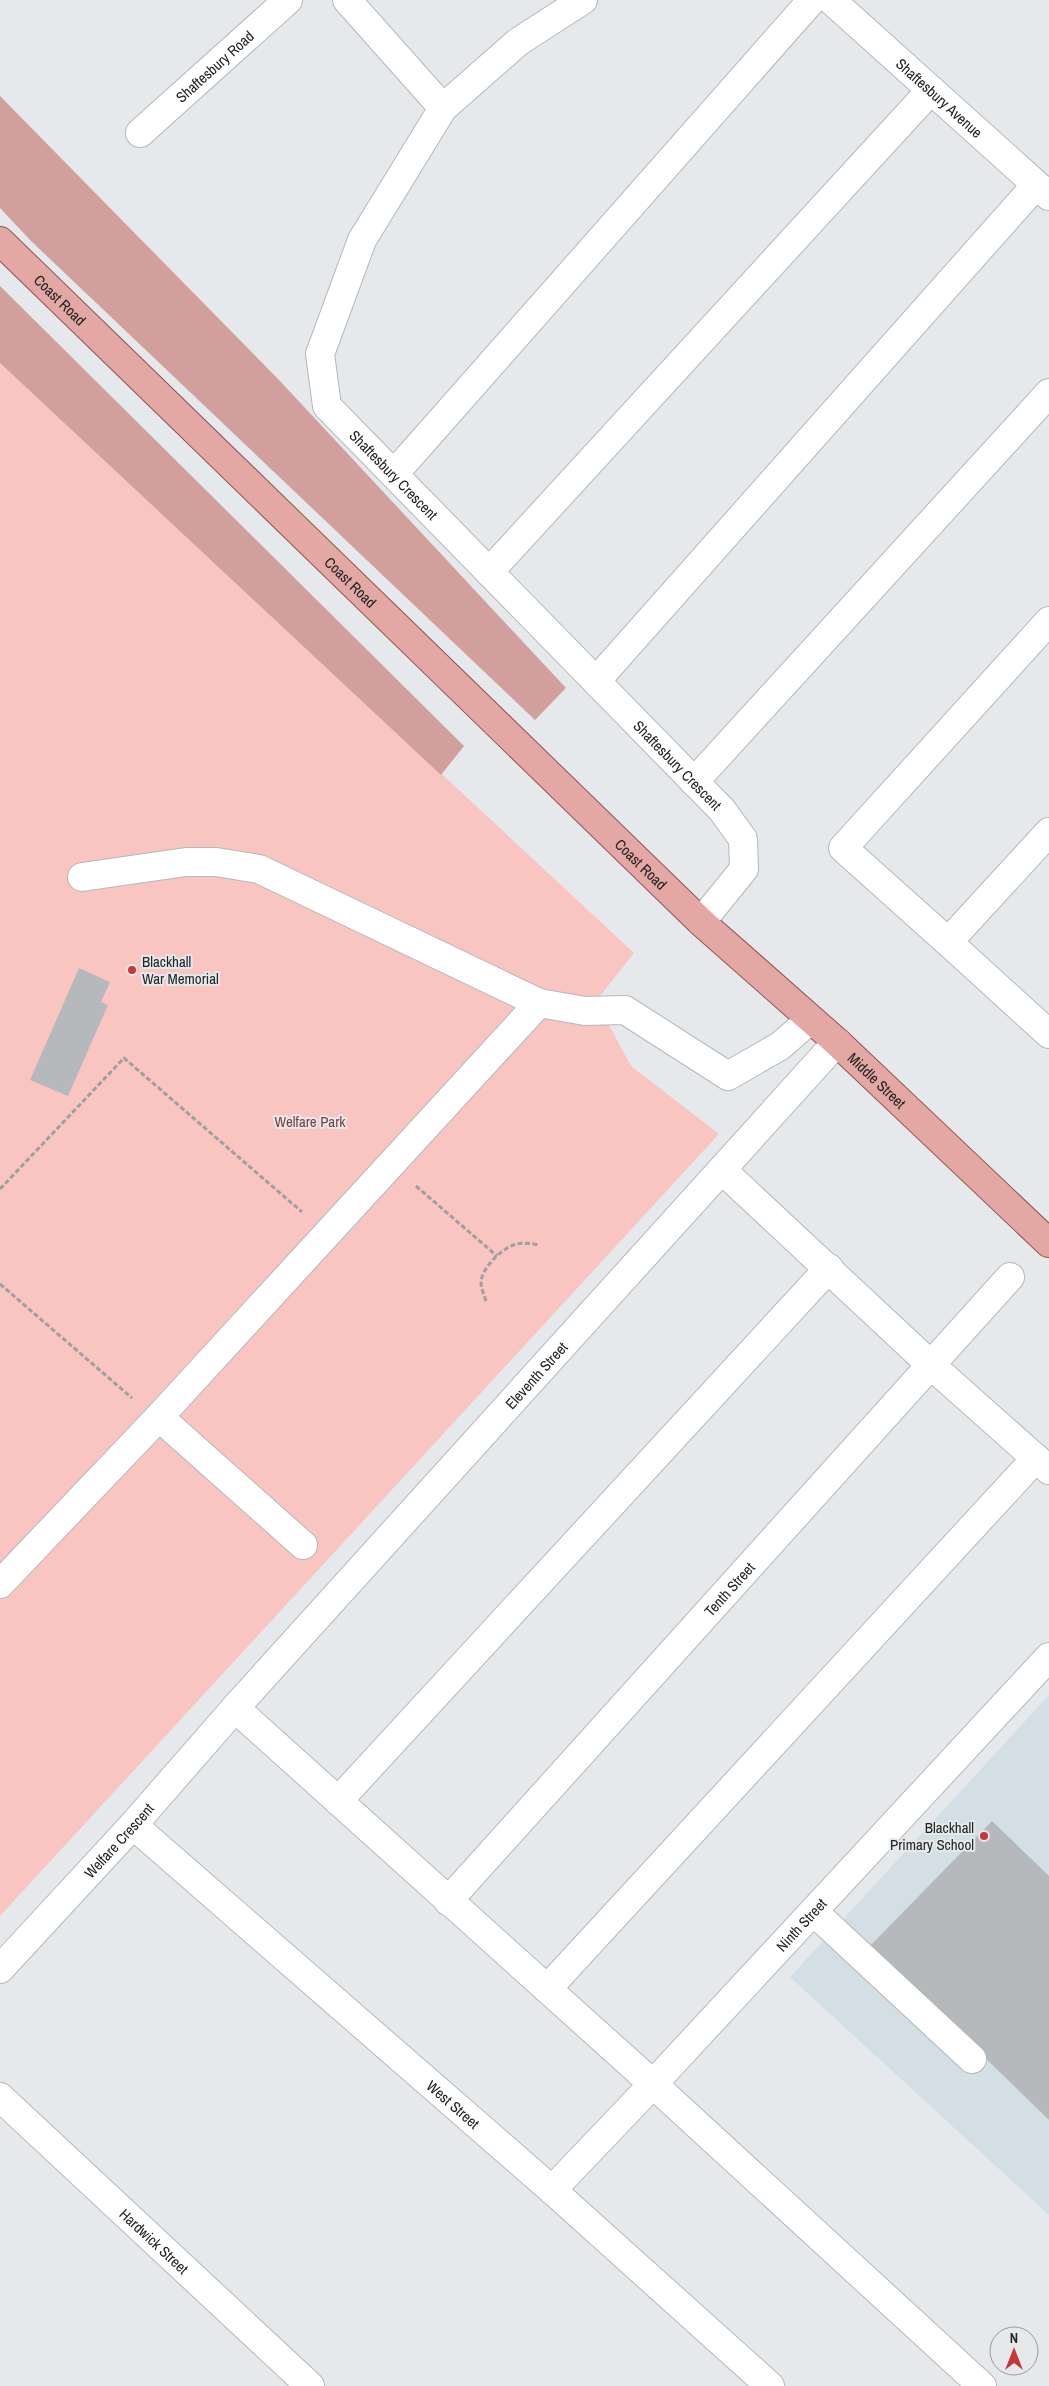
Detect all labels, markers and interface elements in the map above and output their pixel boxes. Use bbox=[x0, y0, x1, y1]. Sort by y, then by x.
street label: Shaftesbury Road bbox=[171, 25, 258, 107]
street label: Shaftesbury Avenue bbox=[892, 53, 988, 142]
street label: Coast Road bbox=[30, 269, 91, 330]
street label: Shaftesbury Crescent bbox=[345, 425, 443, 525]
street label: Coast Road bbox=[320, 552, 381, 612]
street label: Shaftesbury Crescent bbox=[629, 715, 727, 815]
street label: Coast Road bbox=[611, 834, 672, 894]
place label: Blackhall War Memorial bbox=[142, 951, 219, 989]
marker: Blackhall War Memorial bbox=[126, 964, 138, 976]
street label: Middle Street bbox=[843, 1047, 911, 1113]
park label: Welfare Park bbox=[275, 1111, 346, 1132]
street label: Eleventh Street bbox=[500, 1336, 572, 1413]
street label: Tenth Street bbox=[699, 1557, 759, 1621]
street label: Welfare Crescent bbox=[79, 1798, 159, 1882]
place label: Blackhall Primary School bbox=[890, 1817, 974, 1855]
marker: Blackhall Primary School bbox=[978, 1830, 990, 1842]
street label: Ninth Street bbox=[771, 1893, 831, 1956]
street label: West Street bbox=[422, 2075, 485, 2134]
street label: Hardwick Street bbox=[115, 2203, 194, 2279]
north arrow bbox=[989, 2326, 1039, 2376]
text: N bbox=[1010, 2329, 1018, 2347]

